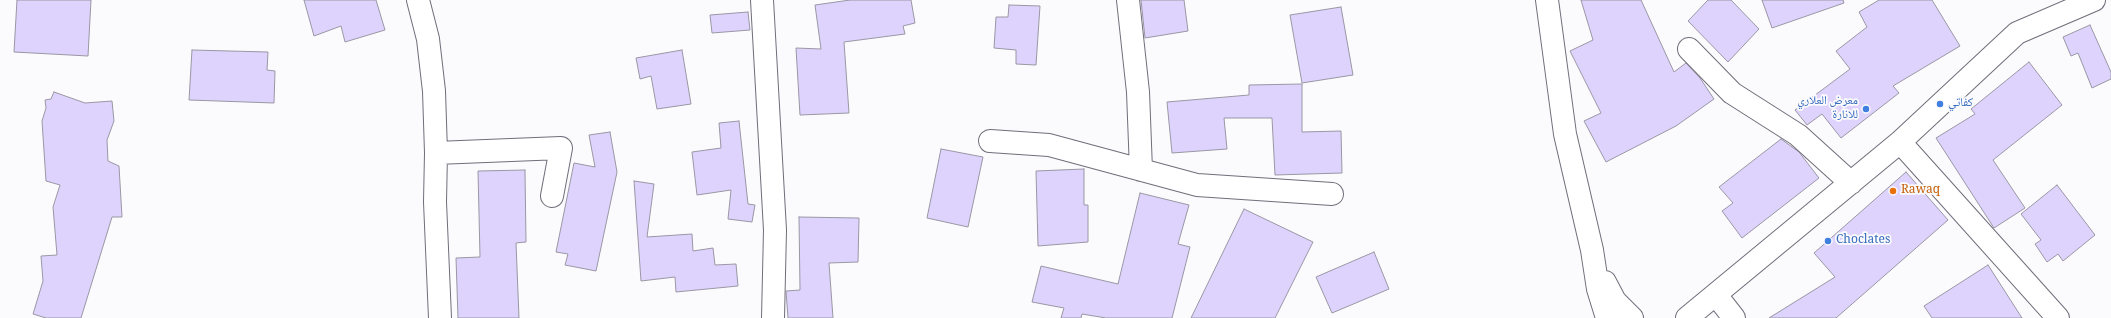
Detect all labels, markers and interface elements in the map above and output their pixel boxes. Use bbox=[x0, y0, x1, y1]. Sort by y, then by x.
place label: معرض العلاري للانارة bbox=[1797, 95, 1858, 123]
place label: كفاتي bbox=[1948, 97, 1973, 111]
marker: كفاتي bbox=[1935, 99, 1945, 109]
marker: معرض العلاري للانارة bbox=[1861, 104, 1871, 114]
place label: Rawaq bbox=[1901, 184, 1940, 198]
marker: Rawaq bbox=[1888, 186, 1898, 196]
place label: Choclates bbox=[1836, 234, 1890, 248]
marker: Choclates bbox=[1823, 236, 1833, 246]

